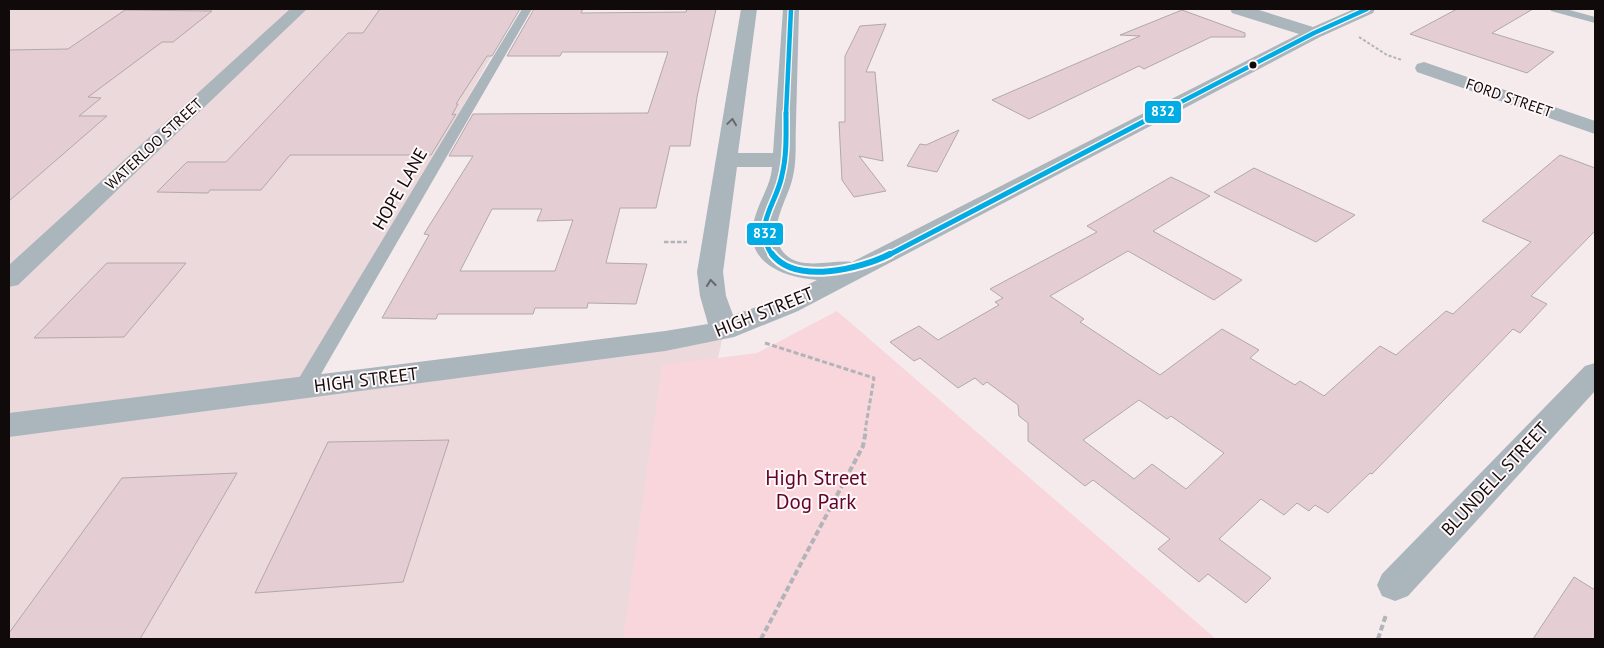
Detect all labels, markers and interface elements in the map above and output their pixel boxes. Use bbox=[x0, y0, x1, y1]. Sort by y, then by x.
unlabelled marker bbox=[1248, 60, 1258, 70]
street label: FORD STREET bbox=[1463, 74, 1556, 121]
street label: WATERLOO STREET bbox=[101, 93, 207, 194]
line badge: 832 bbox=[1144, 100, 1182, 124]
text: 832 bbox=[1151, 102, 1175, 120]
one-way arrow bbox=[726, 118, 736, 126]
street label: HOPE LANE bbox=[367, 144, 432, 234]
line badge: 832 bbox=[746, 222, 784, 246]
text: 832 bbox=[753, 224, 777, 242]
one-way arrow bbox=[706, 279, 717, 287]
street label: HIGH STREET bbox=[711, 281, 817, 342]
street label: HIGH STREET bbox=[313, 362, 419, 397]
street label: BLUNDELL STREET bbox=[1436, 417, 1553, 540]
park label: High Street Dog Park bbox=[765, 464, 867, 515]

